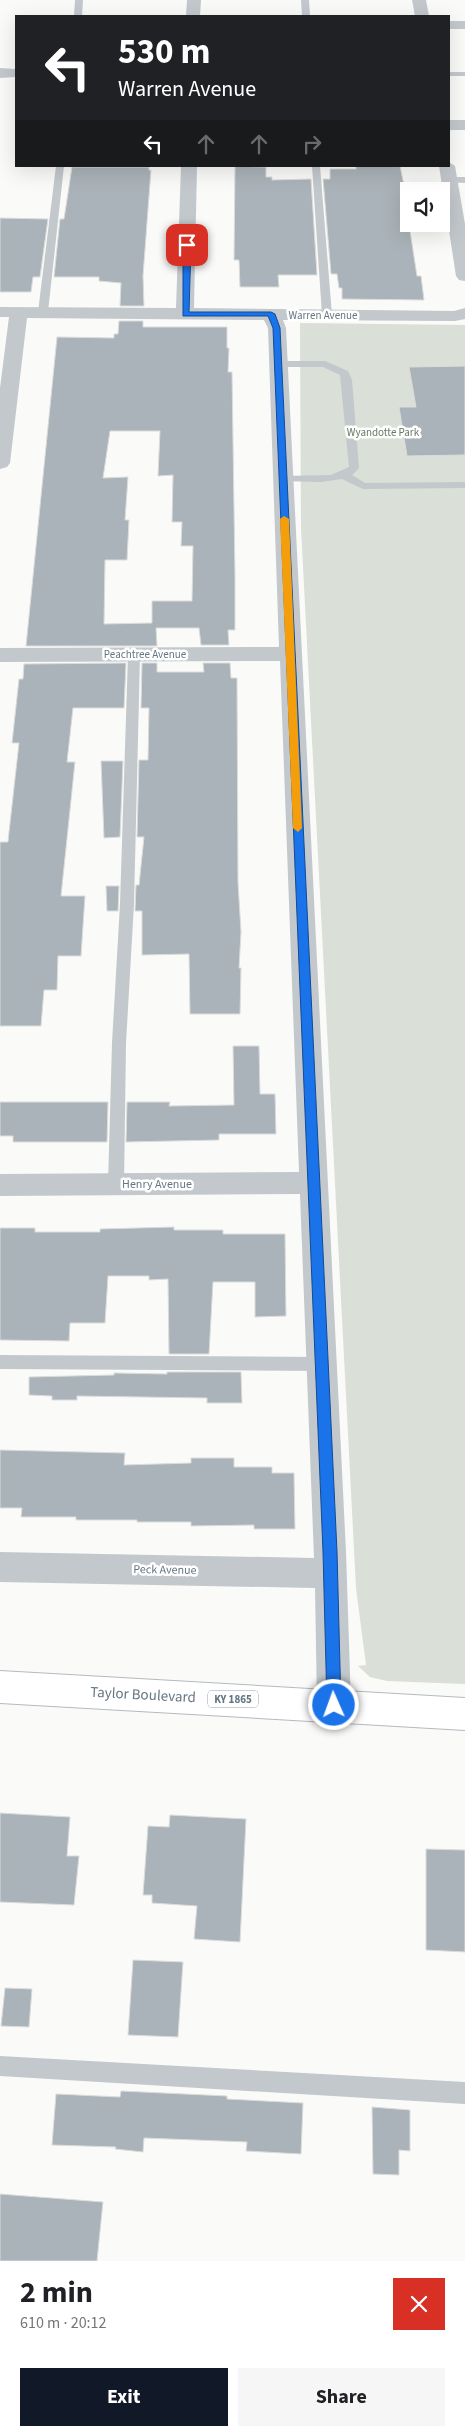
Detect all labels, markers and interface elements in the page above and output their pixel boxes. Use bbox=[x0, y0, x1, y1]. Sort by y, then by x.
text: 530 m bbox=[118, 27, 210, 77]
icon: left bbox=[35, 35, 100, 100]
text: Warren Avenue bbox=[118, 73, 256, 105]
icon: left bbox=[139, 130, 167, 158]
icon: ahead bbox=[192, 130, 220, 158]
icon: ahead bbox=[245, 130, 273, 158]
icon: right bbox=[298, 130, 326, 158]
map controls bbox=[400, 182, 450, 232]
button: sound bbox=[400, 182, 450, 232]
pin bbox=[166, 224, 208, 266]
icon: arrive bbox=[173, 231, 201, 259]
street label: Warren Avenue bbox=[288, 308, 358, 323]
park label: Wyandotte Park bbox=[347, 425, 420, 440]
street label: Peachtree Avenue bbox=[104, 647, 187, 662]
street label: Henry Avenue bbox=[122, 1176, 192, 1193]
street label: Peck Avenue bbox=[133, 1561, 197, 1579]
position arrow bbox=[307, 1678, 359, 1730]
street label: Taylor Boulevard bbox=[90, 1682, 196, 1708]
road number: KY 1865 bbox=[208, 1690, 258, 1708]
text: 2 min bbox=[20, 2271, 93, 2314]
button: close bbox=[393, 2278, 445, 2330]
text: 610 m · 20:12 bbox=[20, 2312, 107, 2334]
button: Exit bbox=[20, 2368, 228, 2426]
button: Share bbox=[238, 2368, 445, 2426]

